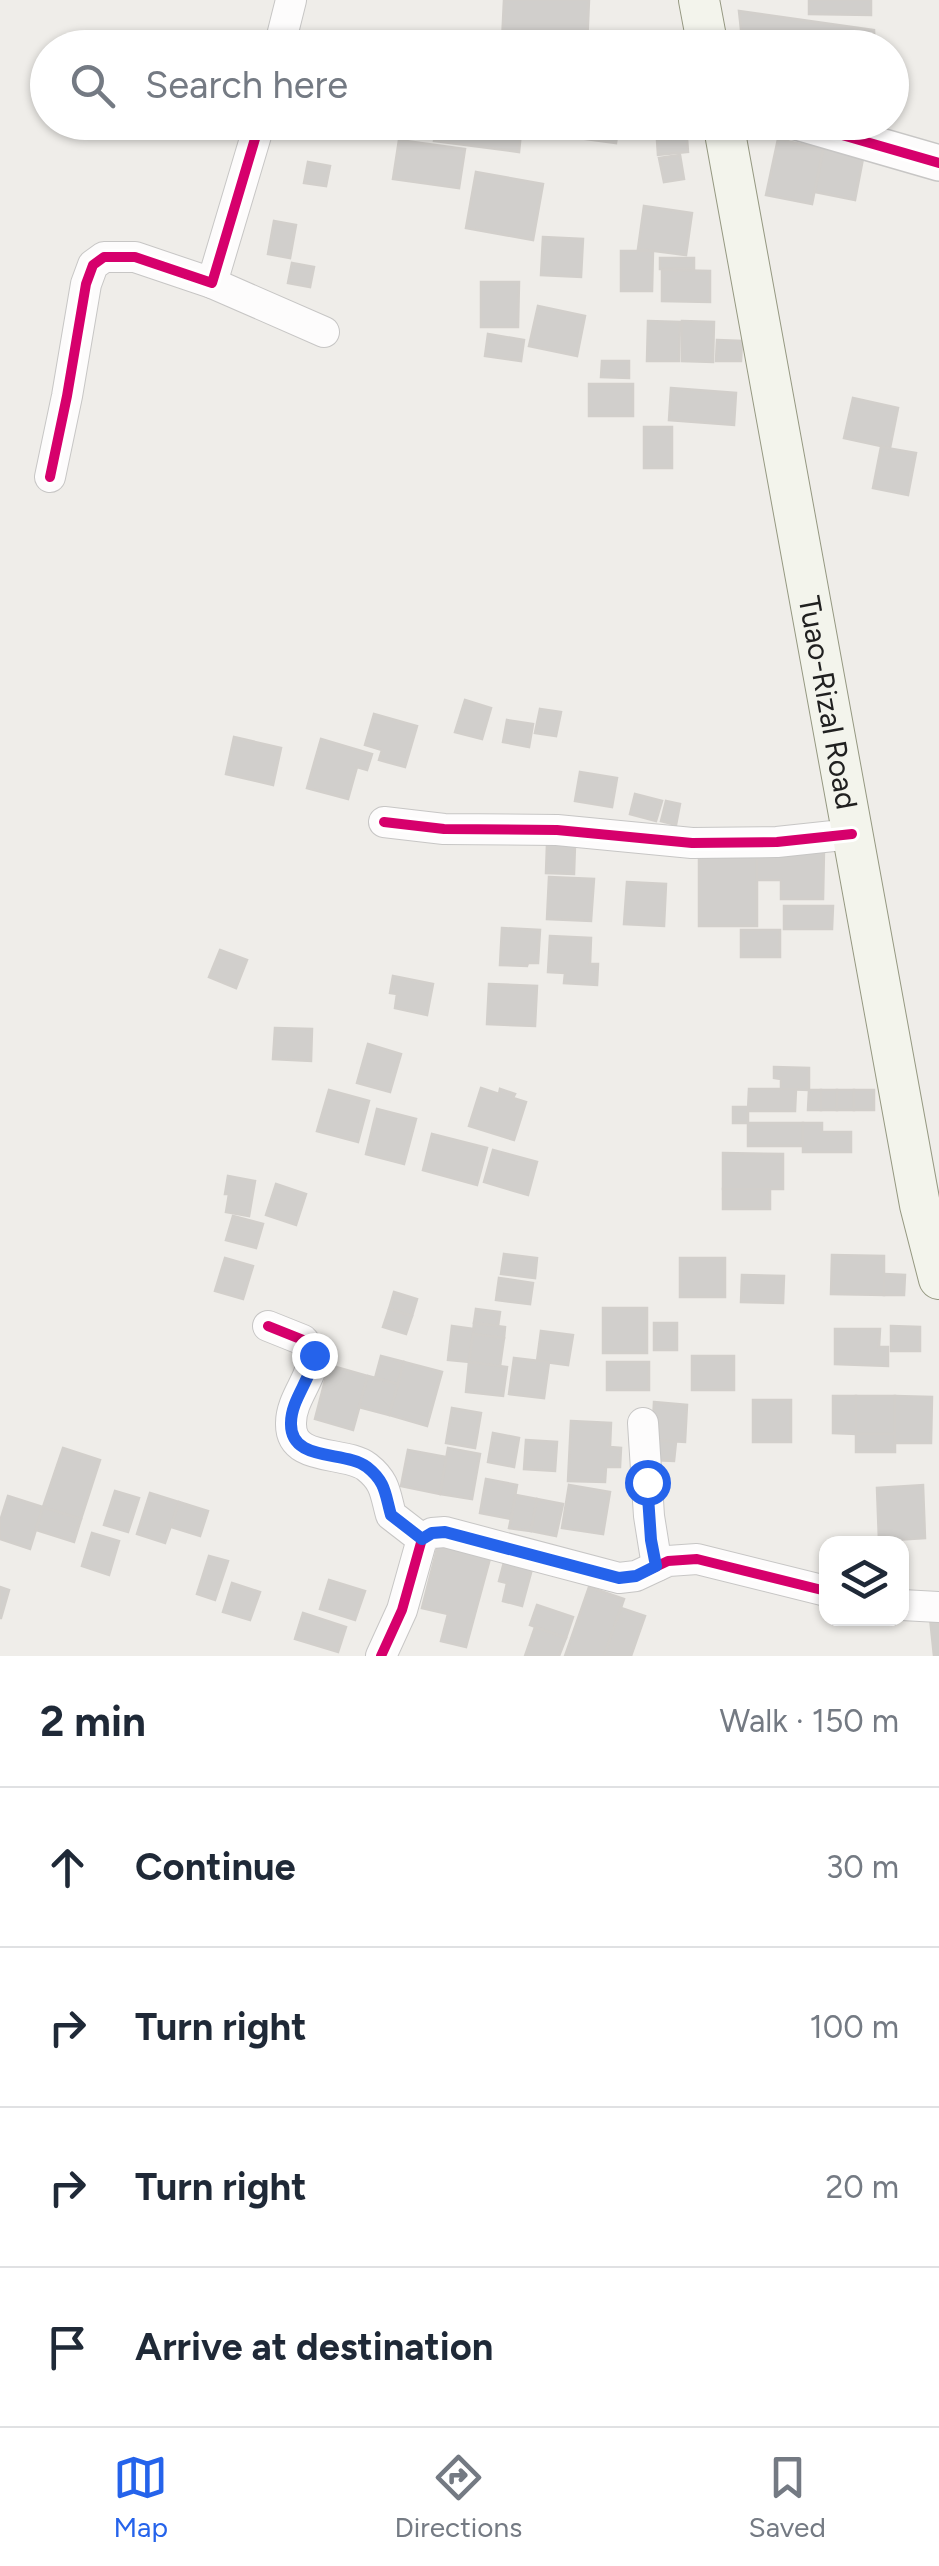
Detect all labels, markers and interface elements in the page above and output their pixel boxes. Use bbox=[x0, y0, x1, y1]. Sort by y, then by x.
search box bbox=[30, 30, 909, 140]
icon: search bbox=[65, 58, 120, 113]
text: Search here bbox=[145, 62, 348, 108]
street label: Tuao-Rizal Road bbox=[791, 593, 866, 812]
route end bbox=[292, 1333, 338, 1379]
route start bbox=[625, 1460, 671, 1506]
map controls bbox=[819, 1536, 909, 1626]
button: layers bbox=[819, 1536, 909, 1626]
text: 2 min bbox=[40, 1696, 146, 1747]
text: Walk · 150 m bbox=[720, 1702, 899, 1740]
icon: ahead bbox=[40, 1840, 95, 1895]
text: Continue bbox=[135, 1844, 296, 1890]
text: 30 m bbox=[826, 1848, 899, 1886]
icon: right bbox=[40, 2000, 95, 2055]
text: Turn right bbox=[135, 2004, 307, 2050]
text: 100 m bbox=[810, 2008, 899, 2046]
icon: right bbox=[40, 2160, 95, 2215]
text: Turn right bbox=[135, 2164, 307, 2210]
text: 20 m bbox=[825, 2168, 899, 2206]
icon: arrive bbox=[40, 2320, 95, 2375]
text: Arrive at destination bbox=[135, 2324, 493, 2370]
tab: Map bbox=[113, 2450, 168, 2544]
tab: Directions bbox=[395, 2450, 522, 2544]
tab: Saved bbox=[749, 2450, 826, 2544]

